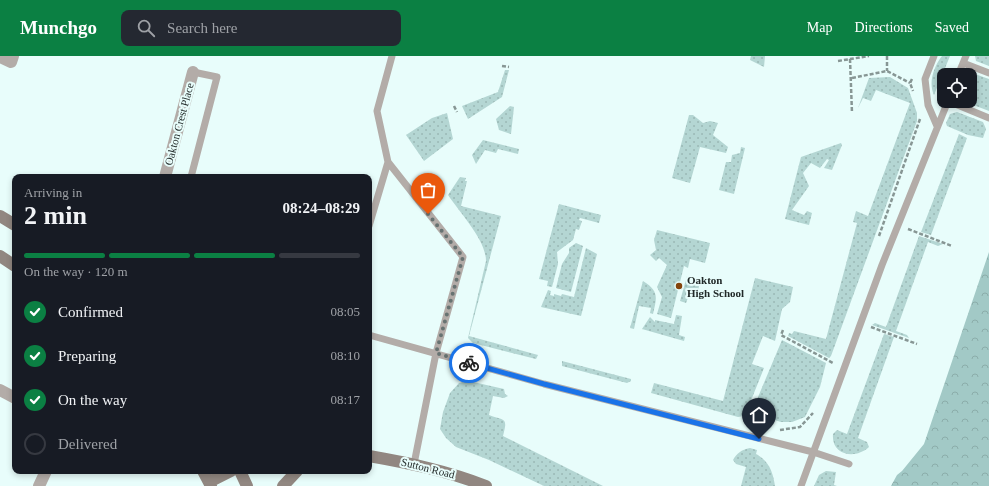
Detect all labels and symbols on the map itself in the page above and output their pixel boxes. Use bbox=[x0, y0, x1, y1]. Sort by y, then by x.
street label: Oakton Crest Place bbox=[162, 81, 196, 167]
pin bbox=[411, 173, 445, 214]
place label: Oakton High School bbox=[687, 274, 744, 299]
marker: Oakton High School bbox=[674, 281, 684, 291]
courier bbox=[449, 343, 489, 383]
pin bbox=[742, 398, 776, 439]
street label: Sutton Road bbox=[400, 456, 456, 481]

